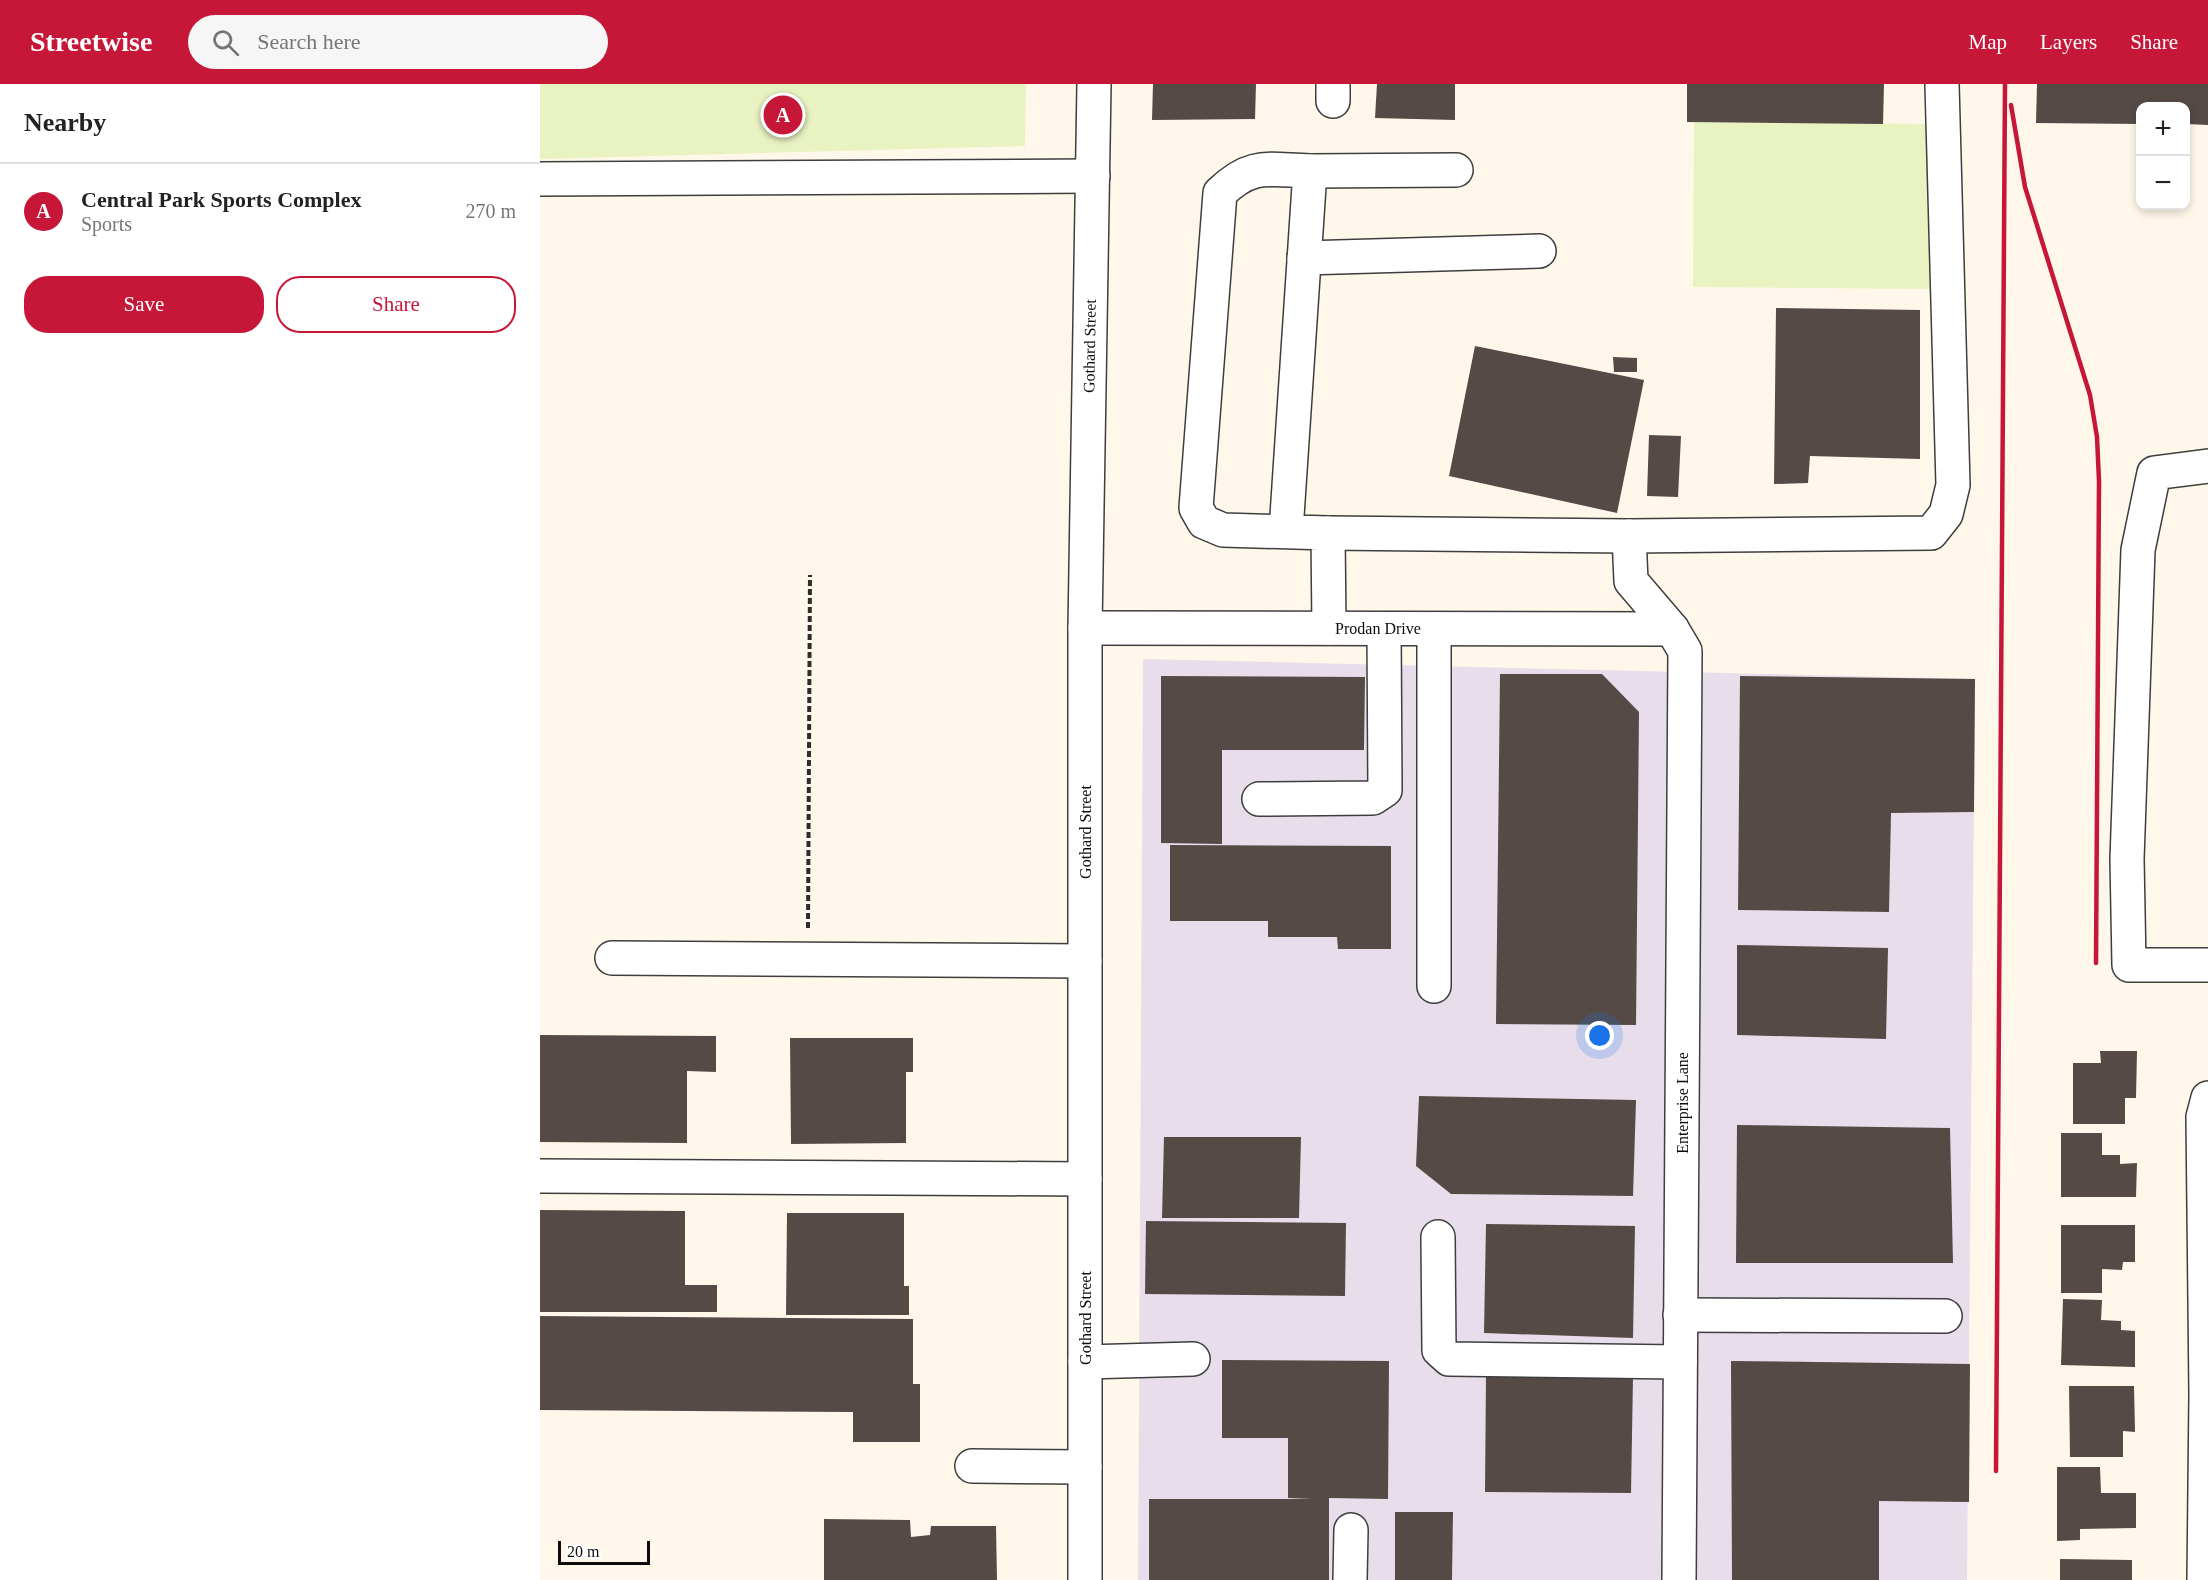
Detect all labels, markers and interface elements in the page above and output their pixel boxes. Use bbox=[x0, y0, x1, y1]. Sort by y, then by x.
search box bbox=[188, 15, 608, 69]
text: Streetwise bbox=[30, 26, 152, 57]
icon: search bbox=[209, 26, 242, 59]
text: Search here bbox=[257, 29, 361, 54]
text: Map bbox=[1969, 30, 2007, 54]
text: Layers bbox=[2040, 30, 2097, 54]
text: Share bbox=[2130, 30, 2178, 54]
pin: A bbox=[764, 93, 802, 138]
map controls bbox=[2136, 102, 2190, 210]
button: + bbox=[2136, 102, 2190, 156]
text: Nearby bbox=[24, 108, 106, 137]
button: − bbox=[2136, 156, 2190, 210]
text: Central Park Sports Complex bbox=[81, 187, 361, 212]
text: A bbox=[36, 200, 51, 222]
text: 270 m bbox=[465, 200, 516, 222]
text: Sports bbox=[81, 213, 132, 235]
button: Save bbox=[24, 276, 264, 333]
button: Share bbox=[276, 276, 516, 333]
street label: Gothard Street bbox=[1080, 298, 1099, 393]
street label: Prodan Drive bbox=[1335, 620, 1421, 637]
street label: Gothard Street bbox=[1077, 785, 1094, 879]
your location bbox=[1585, 1021, 1614, 1050]
street label: Enterprise Lane bbox=[1674, 1052, 1692, 1154]
street label: Gothard Street bbox=[1077, 1271, 1094, 1365]
scale bar bbox=[558, 1538, 650, 1566]
text: 20 m bbox=[567, 1543, 599, 1560]

